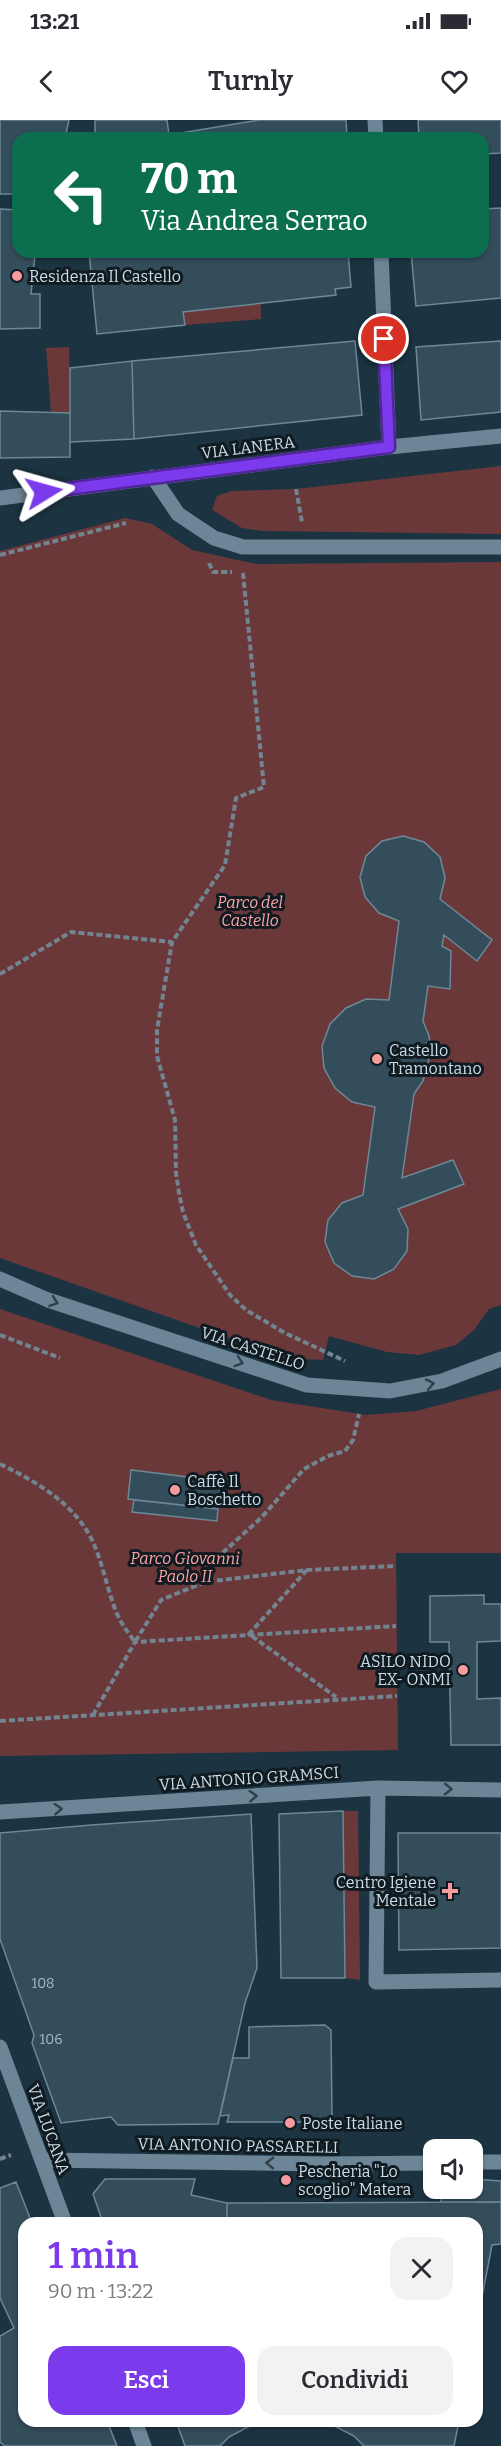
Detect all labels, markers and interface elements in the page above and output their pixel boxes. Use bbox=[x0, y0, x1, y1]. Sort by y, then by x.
text: 13:21 bbox=[30, 8, 79, 35]
icon: back bbox=[30, 65, 63, 98]
text: Turnly bbox=[208, 65, 293, 97]
icon: heart bbox=[438, 65, 471, 98]
text: 70 m bbox=[141, 154, 237, 204]
icon: left bbox=[42, 156, 120, 234]
text: Via Andrea Serrao bbox=[141, 205, 368, 237]
place label: Residenza Il Castello bbox=[29, 267, 181, 286]
marker: Residenza Il Castello bbox=[10, 269, 24, 283]
pin bbox=[358, 313, 409, 364]
icon: arrive bbox=[367, 322, 400, 355]
street label: VIA LANERA bbox=[200, 432, 297, 463]
position arrow bbox=[12, 460, 76, 524]
park label: Parco del Castello bbox=[217, 893, 283, 930]
place label: Castello Tramontano bbox=[389, 1041, 482, 1078]
marker: Castello Tramontano bbox=[370, 1052, 384, 1066]
one-way arrow bbox=[48, 1294, 59, 1307]
street label: VIA CASTELLO bbox=[199, 1323, 307, 1374]
one-way arrow bbox=[233, 1355, 244, 1368]
one-way arrow bbox=[424, 1378, 434, 1391]
place label: Caffè Il Boschetto bbox=[187, 1472, 261, 1509]
marker: Caffè Il Boschetto bbox=[168, 1483, 182, 1497]
park label: Parco Giovanni Paolo II bbox=[130, 1549, 240, 1586]
place label: ASILO NIDO EX- ONMI bbox=[360, 1652, 451, 1689]
marker: ASILO NIDO EX- ONMI bbox=[456, 1663, 470, 1677]
street label: VIA ANTONIO GRAMSCI bbox=[158, 1763, 340, 1794]
one-way arrow bbox=[443, 1783, 452, 1795]
one-way arrow bbox=[249, 1790, 258, 1803]
one-way arrow bbox=[54, 1802, 63, 1815]
place label: Centro Igiene Mentale bbox=[336, 1873, 436, 1910]
marker: Centro Igiene Mentale bbox=[441, 1882, 459, 1900]
house number: 108 bbox=[31, 1975, 55, 1992]
house number: 106 bbox=[40, 2031, 62, 2048]
street label: VIA LUCANA bbox=[23, 2081, 74, 2178]
place label: Poste Italiane bbox=[302, 2114, 402, 2133]
marker: Poste Italiane bbox=[283, 2116, 297, 2130]
street label: VIA ANTONIO PASSARELLI bbox=[138, 2134, 338, 2157]
map controls bbox=[423, 2139, 483, 2199]
button: sound bbox=[423, 2139, 483, 2199]
one-way arrow bbox=[266, 2157, 275, 2169]
place label: Pescheria "Lo scoglio" Matera bbox=[298, 2162, 411, 2199]
marker: Pescheria "Lo scoglio" Matera bbox=[279, 2173, 293, 2187]
text: 1 min bbox=[48, 2234, 139, 2278]
button: close bbox=[390, 2237, 453, 2300]
text: 90 m · 13:22 bbox=[48, 2279, 153, 2303]
button: Esci bbox=[48, 2346, 245, 2415]
button: Condividi bbox=[257, 2346, 453, 2415]

